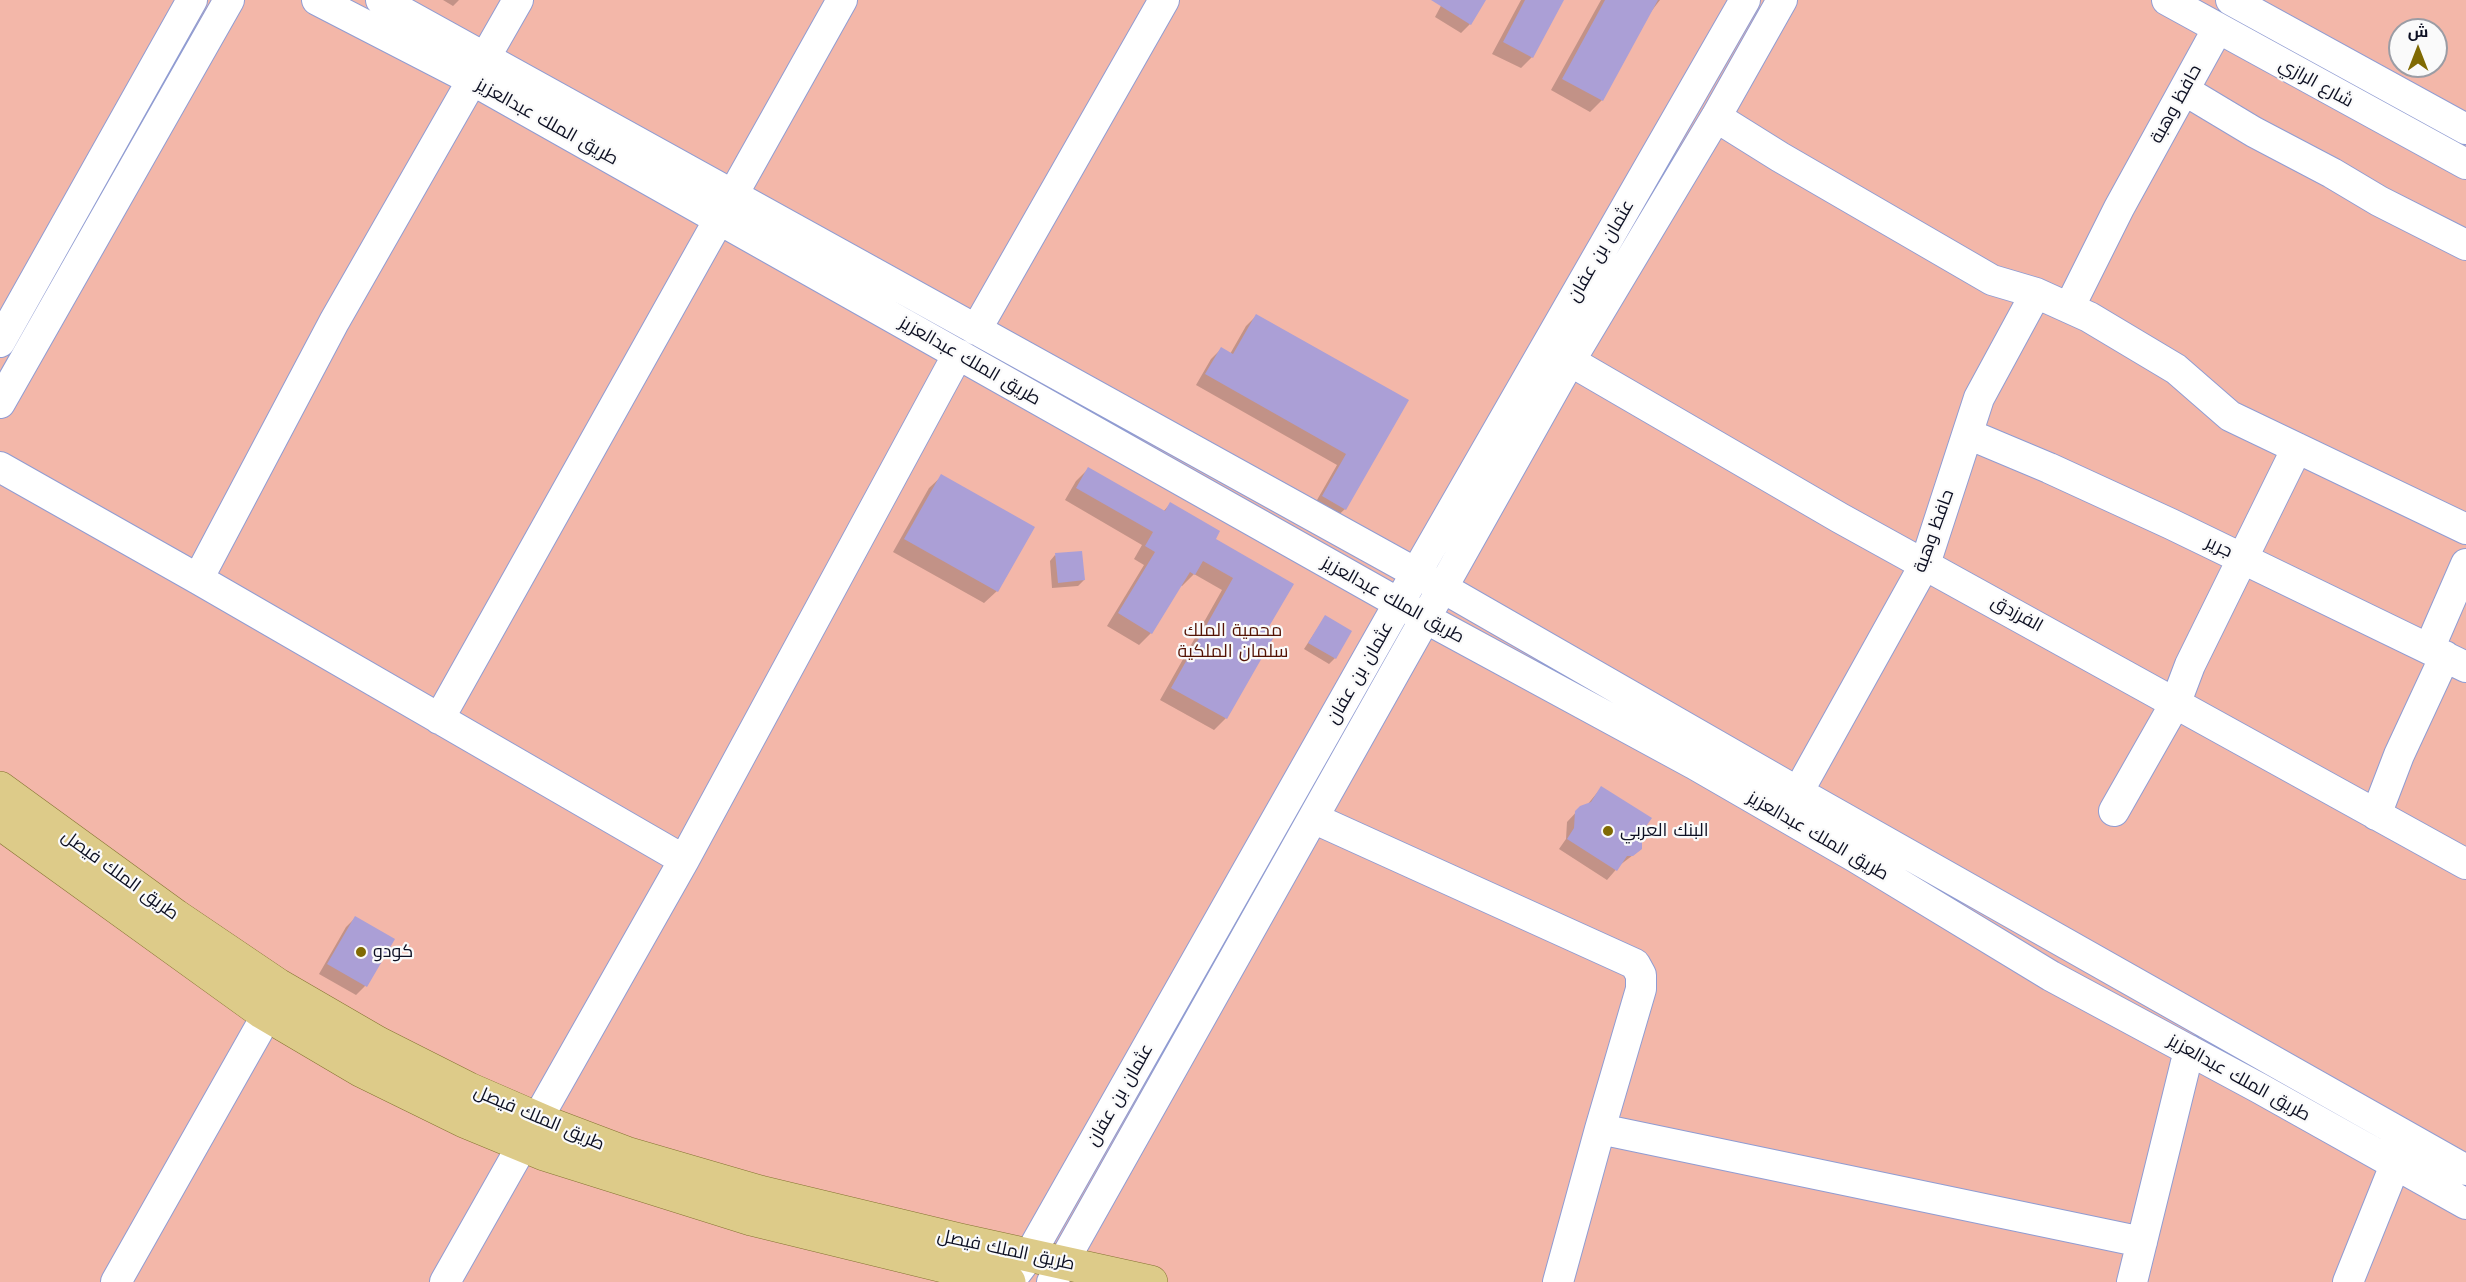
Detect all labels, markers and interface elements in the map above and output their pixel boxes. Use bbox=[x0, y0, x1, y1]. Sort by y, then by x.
north arrow bbox=[2388, 18, 2448, 78]
text: ش bbox=[2408, 22, 2428, 41]
street label: شارع الرازي bbox=[2275, 54, 2357, 112]
street label: حافظ وهبة bbox=[2146, 61, 2206, 147]
street label: طريق الملك عبدالعزيز bbox=[472, 74, 622, 170]
street label: عثمان بن عفان bbox=[1563, 196, 1639, 306]
street label: طريق الملك عبدالعزيز bbox=[896, 312, 1044, 410]
street label: حافظ وهبة bbox=[1909, 487, 1959, 575]
street label: جرير bbox=[2202, 531, 2236, 563]
street label: طريق الملك عبدالعزيز bbox=[1318, 552, 1468, 648]
street label: الفرزدق bbox=[1987, 591, 2047, 637]
street label: عثمان بن عفان bbox=[1322, 618, 1398, 728]
park label: محمية الملك سلمان الملكية bbox=[1177, 620, 1289, 662]
street label: طريق الملك عبدالعزيز bbox=[1744, 787, 1892, 885]
place label: البنك العربي bbox=[1620, 820, 1709, 842]
marker: البنك العربي bbox=[1601, 824, 1615, 838]
street label: طريق الملك فيصل bbox=[57, 825, 183, 925]
place label: كودو bbox=[373, 941, 413, 963]
marker: كودو bbox=[354, 945, 368, 959]
street label: طريق الملك عبدالعزيز bbox=[2164, 1030, 2314, 1126]
street label: عثمان بن عفان bbox=[1082, 1040, 1158, 1150]
street label: طريق الملك فيصل bbox=[470, 1081, 608, 1155]
street label: طريق الملك فيصل bbox=[935, 1225, 1077, 1275]

